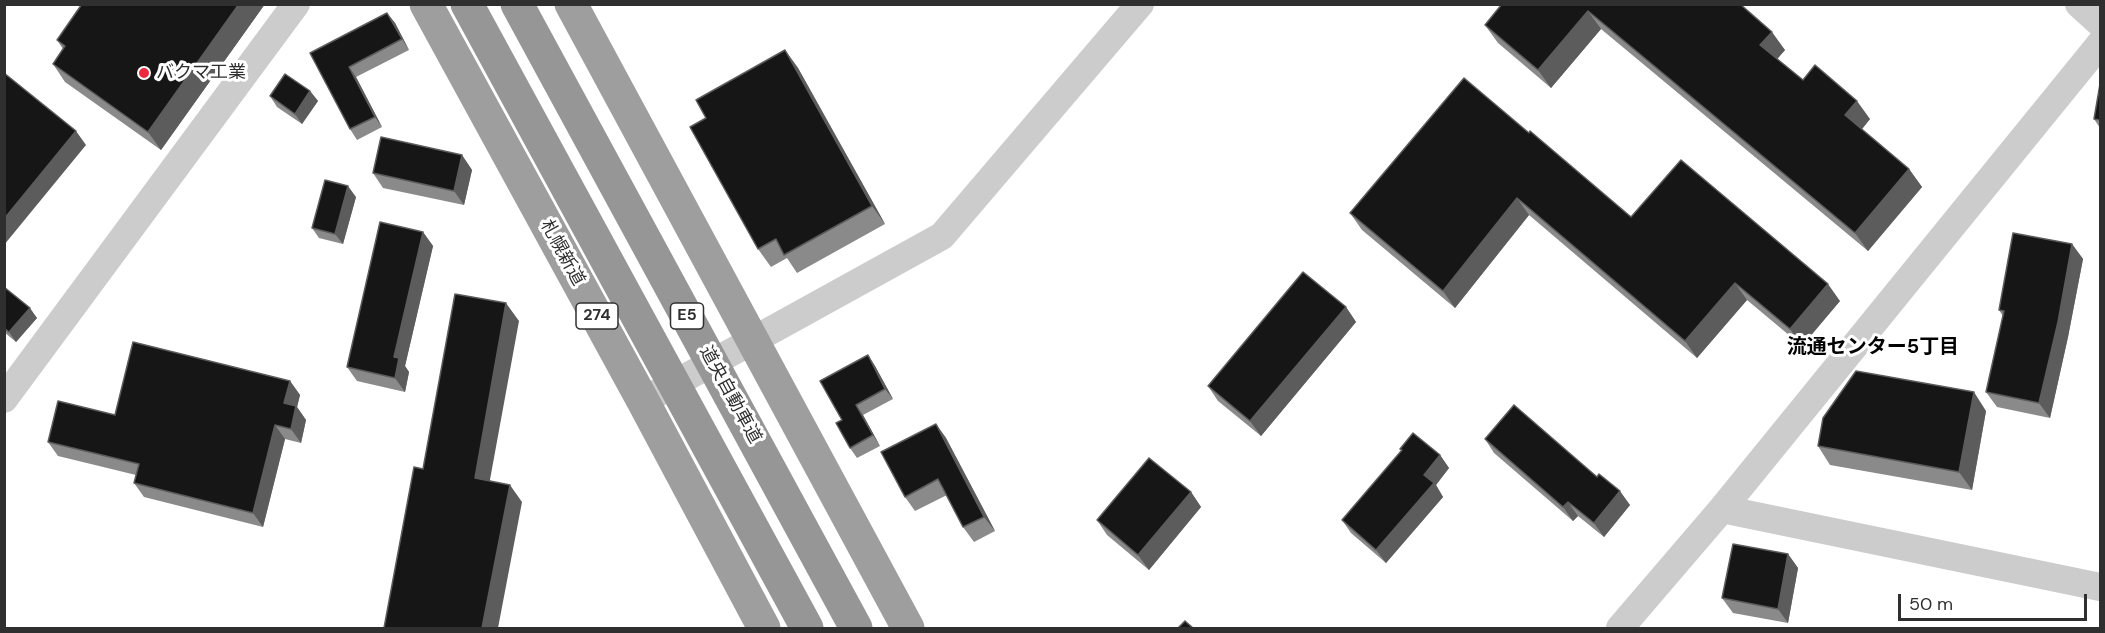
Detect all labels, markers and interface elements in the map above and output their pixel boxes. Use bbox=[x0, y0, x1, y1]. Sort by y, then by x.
place label: バクマ工業 bbox=[156, 62, 246, 84]
marker: バクマ工業 bbox=[137, 66, 151, 80]
street label: 札幌新道 bbox=[535, 216, 589, 290]
road number: 274 bbox=[576, 303, 618, 329]
road number: E5 bbox=[670, 303, 704, 329]
district label: 流通センター5丁目 bbox=[1787, 336, 1959, 360]
street label: 道央自動車道 bbox=[694, 343, 766, 447]
scale bar bbox=[1901, 582, 2090, 620]
text: 50 m bbox=[1909, 592, 1953, 616]

